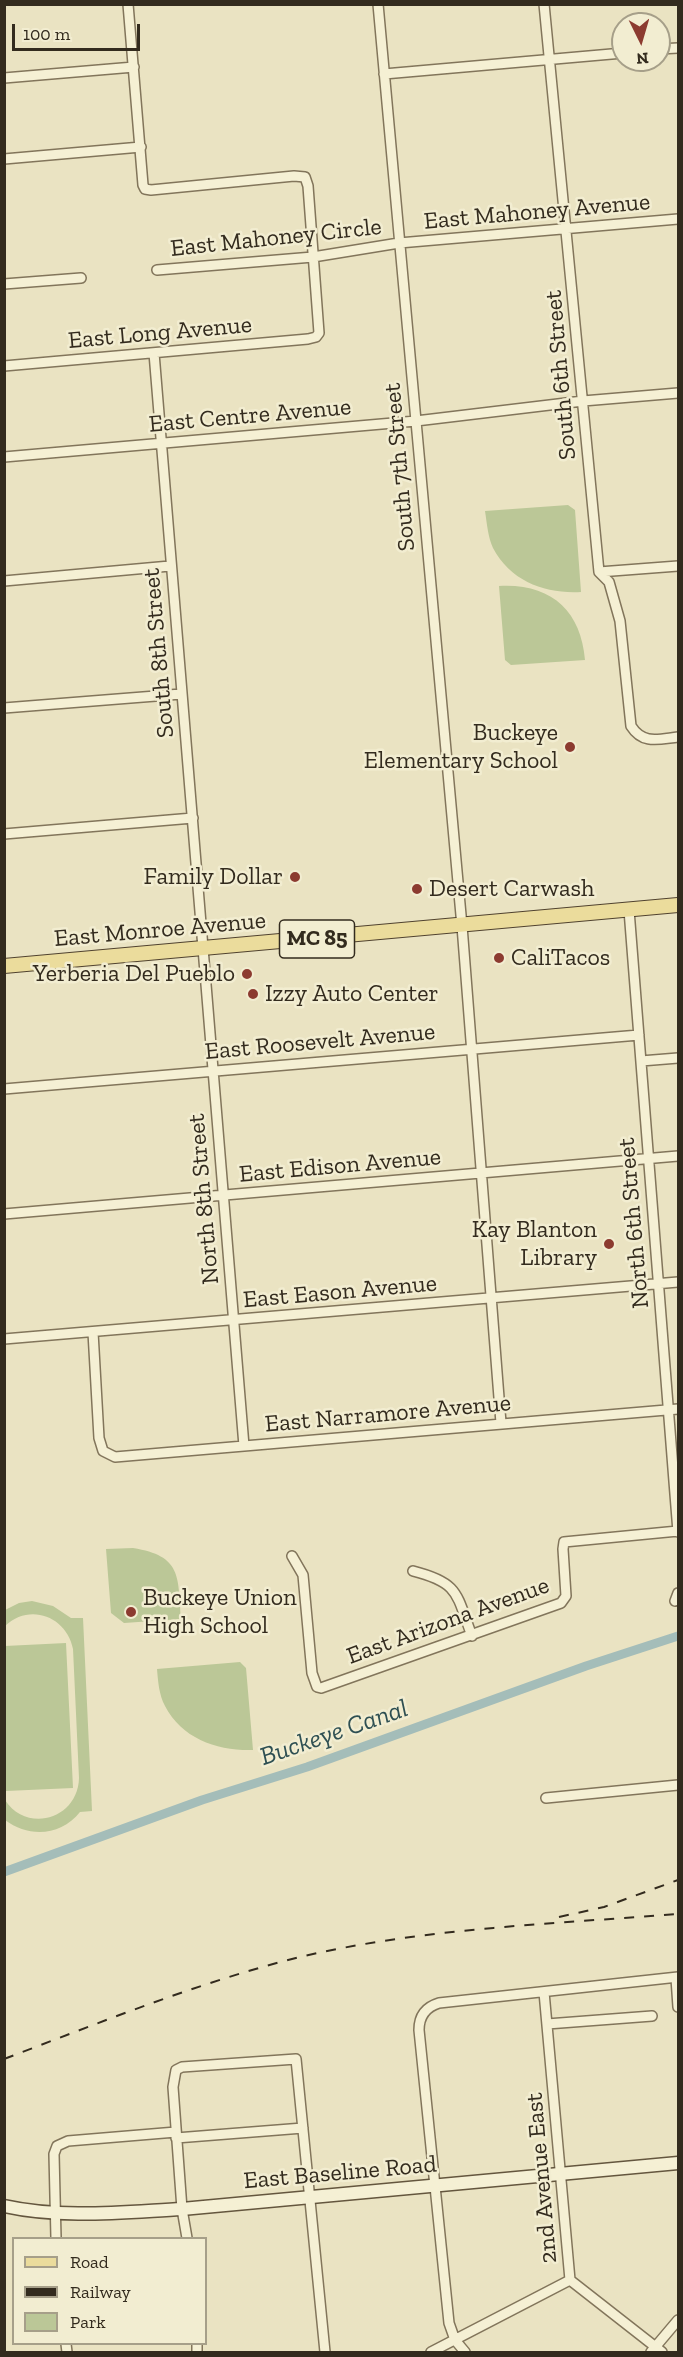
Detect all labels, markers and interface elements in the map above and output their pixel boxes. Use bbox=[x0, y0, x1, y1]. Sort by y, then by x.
scale bar bbox=[15, 12, 142, 50]
north arrow bbox=[611, 12, 671, 72]
text: 100 m bbox=[23, 23, 70, 45]
text: N bbox=[636, 48, 649, 68]
street label: East Mahoney Avenue bbox=[423, 188, 651, 236]
street label: East Mahoney Circle bbox=[169, 213, 383, 263]
street label: South 6th Street bbox=[539, 289, 583, 461]
street label: East Long Avenue bbox=[67, 311, 253, 355]
street label: South 7th Street bbox=[378, 382, 422, 552]
street label: East Centre Avenue bbox=[148, 393, 352, 439]
street label: South 8th Street bbox=[137, 567, 181, 739]
place label: Buckeye Elementary School bbox=[364, 719, 558, 775]
marker: Buckeye Elementary School bbox=[563, 740, 577, 754]
place label: Family Dollar bbox=[143, 863, 283, 891]
marker: Family Dollar bbox=[288, 870, 302, 884]
place label: Desert Carwash bbox=[429, 875, 595, 903]
marker: Desert Carwash bbox=[410, 882, 424, 896]
street label: East Monroe Avenue bbox=[53, 906, 267, 954]
road number: MC 85 bbox=[280, 920, 354, 958]
place label: CaliTacos bbox=[511, 944, 610, 972]
marker: CaliTacos bbox=[492, 951, 506, 965]
place label: Yerberia Del Pueblo bbox=[33, 960, 235, 988]
marker: Yerberia Del Pueblo bbox=[240, 967, 254, 981]
place label: Izzy Auto Center bbox=[265, 980, 439, 1008]
marker: Izzy Auto Center bbox=[246, 987, 260, 1001]
street label: East Roosevelt Avenue bbox=[204, 1018, 436, 1066]
street label: North 8th Street bbox=[182, 1112, 226, 1286]
street label: North 6th Street bbox=[612, 1136, 656, 1310]
street label: East Edison Avenue bbox=[238, 1143, 442, 1189]
place label: Kay Blanton Library bbox=[472, 1216, 597, 1272]
marker: Kay Blanton Library bbox=[602, 1237, 616, 1251]
street label: East Eason Avenue bbox=[242, 1269, 438, 1315]
street label: East Narramore Avenue bbox=[264, 1389, 512, 1439]
street label: East Arizona Avenue bbox=[343, 1571, 553, 1671]
place label: Buckeye Union High School bbox=[143, 1584, 297, 1640]
marker: Buckeye Union High School bbox=[124, 1605, 138, 1619]
water label: Buckeye Canal bbox=[256, 1693, 412, 1773]
street label: 2nd Avenue East bbox=[520, 2091, 564, 2265]
street label: East Baseline Road bbox=[242, 2150, 438, 2196]
legend bbox=[12, 2237, 207, 2345]
text: Road bbox=[70, 2251, 109, 2273]
text: Railway bbox=[70, 2281, 131, 2303]
text: Park bbox=[70, 2311, 106, 2333]

